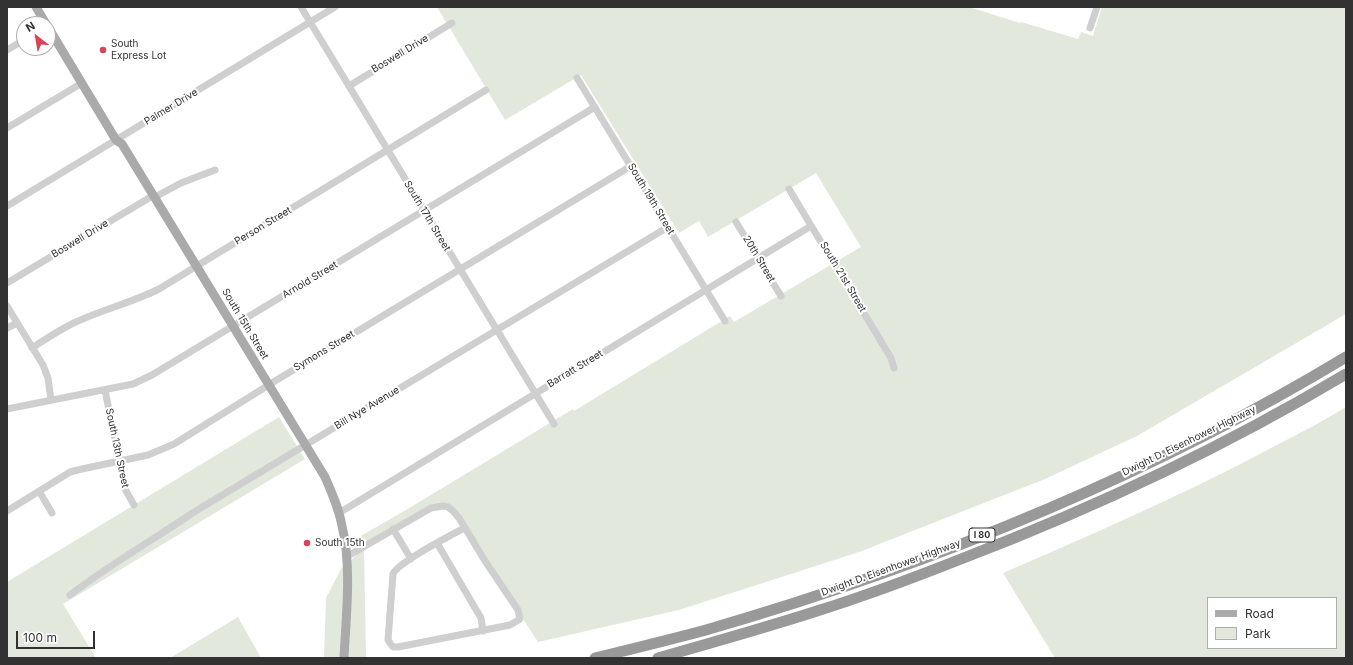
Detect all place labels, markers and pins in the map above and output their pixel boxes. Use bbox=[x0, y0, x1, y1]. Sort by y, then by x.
place label: South Express Lot bbox=[111, 38, 166, 62]
marker: South Express Lot bbox=[98, 45, 108, 55]
place label: South 15th bbox=[315, 537, 365, 549]
marker: South 15th bbox=[302, 538, 312, 548]

